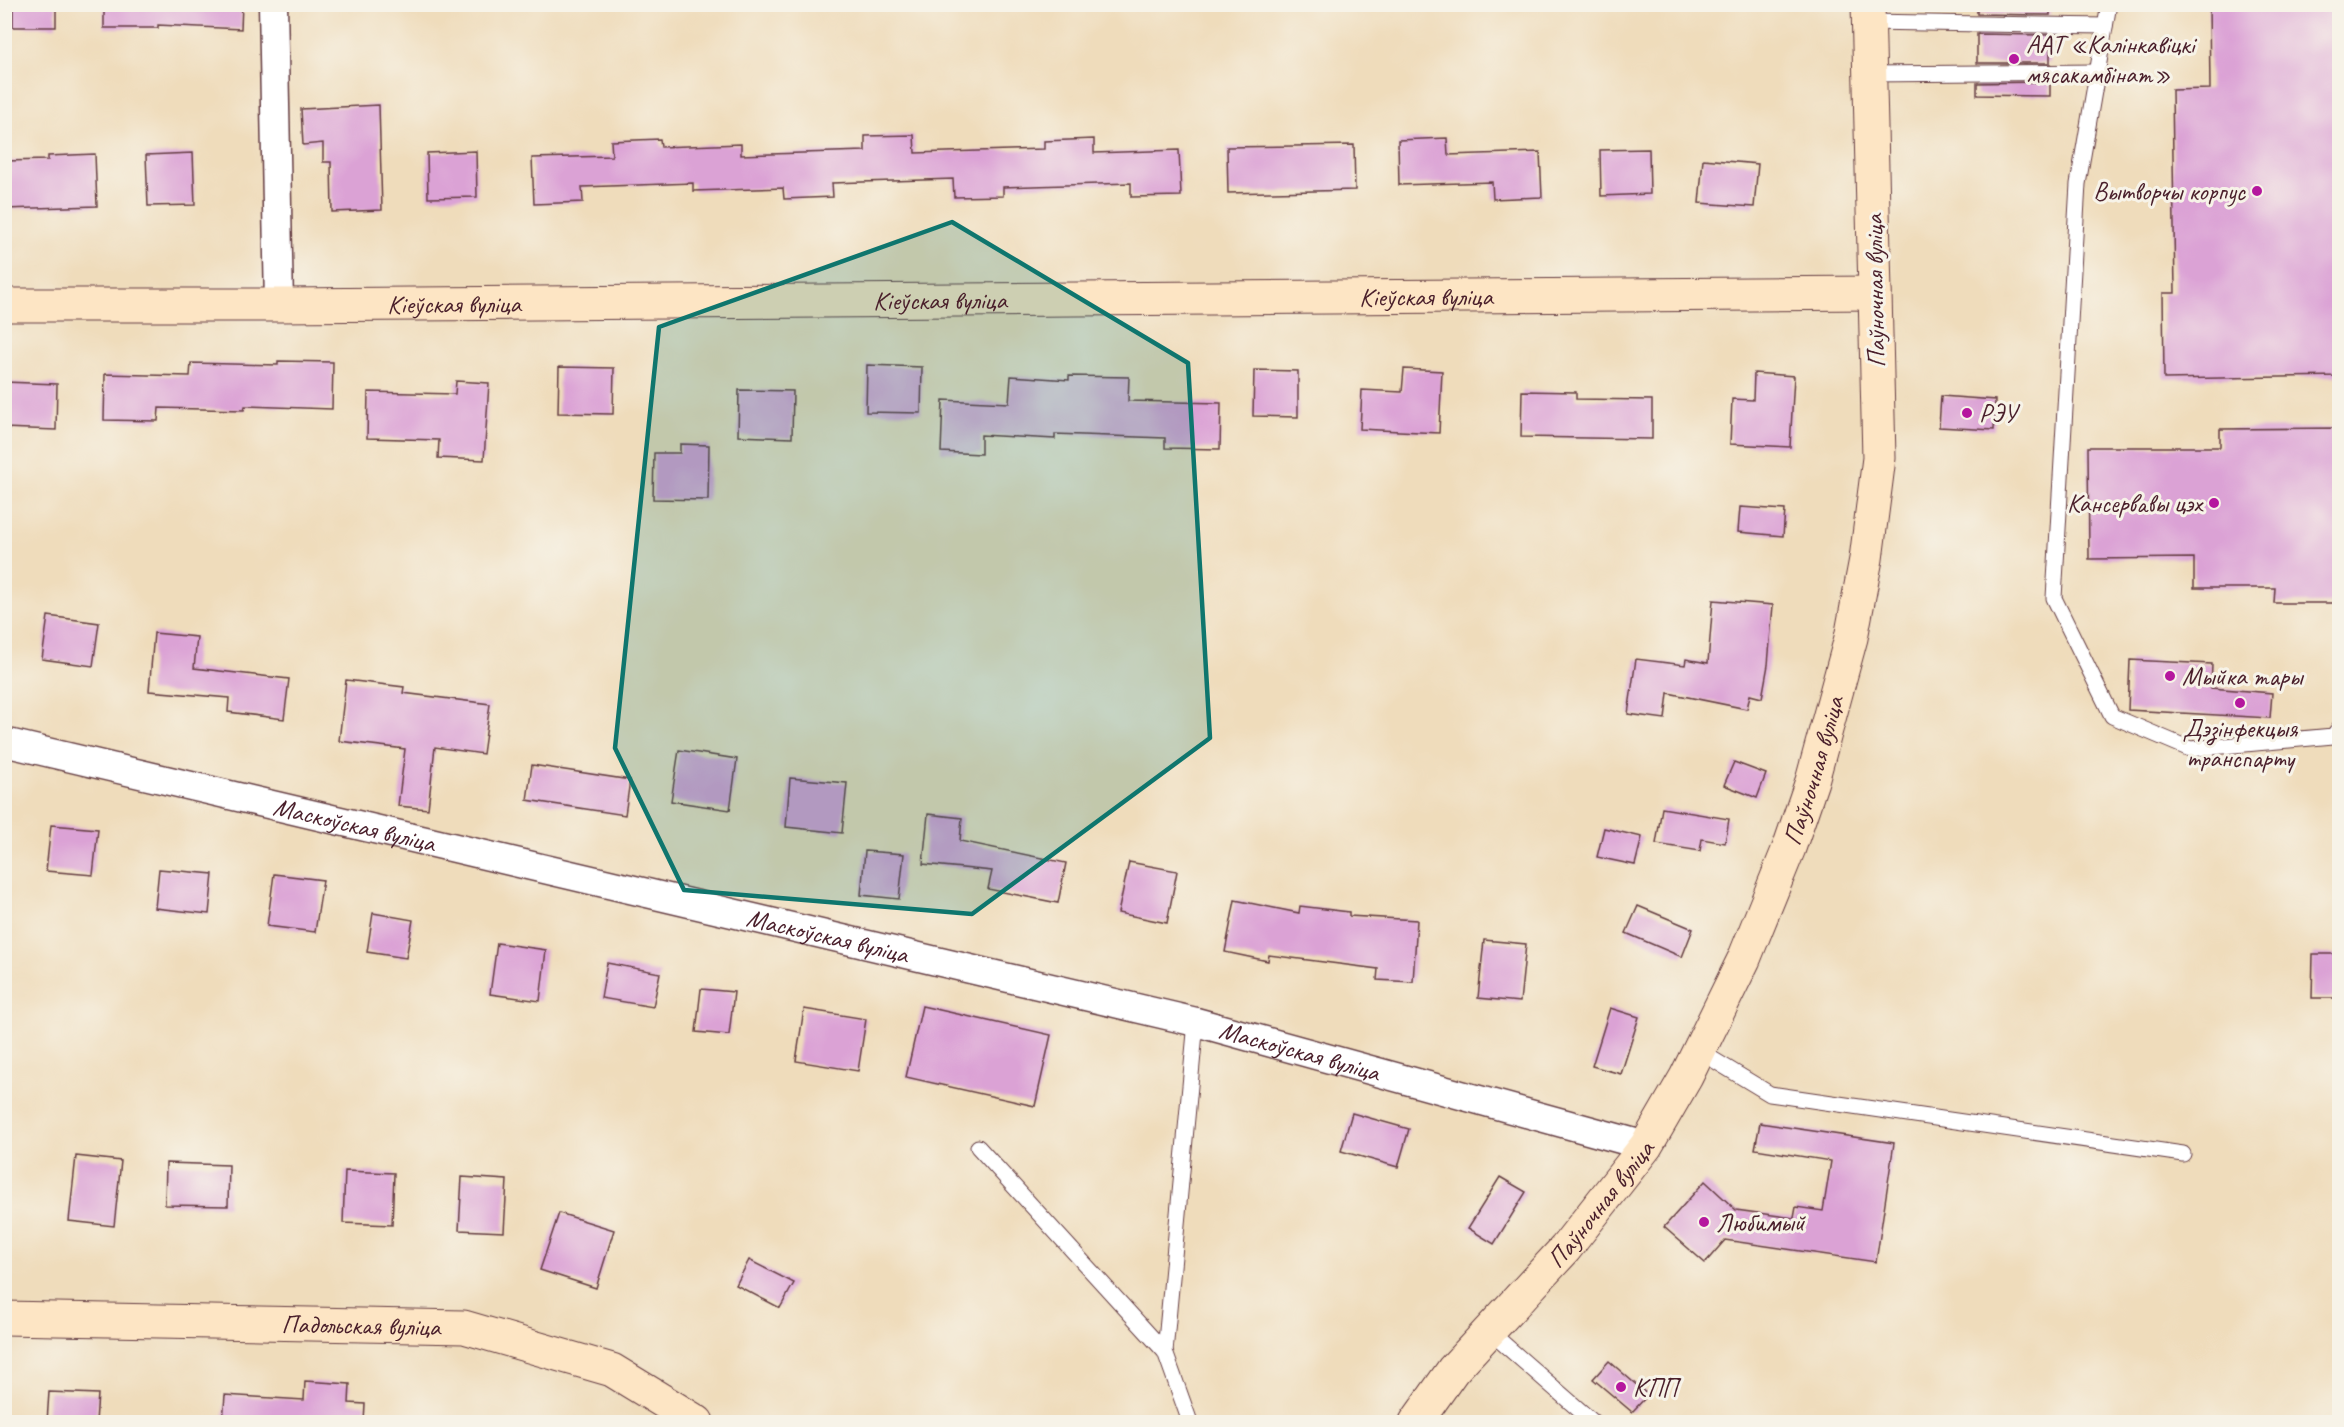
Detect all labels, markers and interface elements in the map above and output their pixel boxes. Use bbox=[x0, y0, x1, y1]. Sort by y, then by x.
place label: ААТ «Калінкавіцкі мясакамбінат» bbox=[2026, 28, 2198, 91]
marker: ААТ «Калінкавіцкі мясакамбінат» bbox=[2007, 52, 2021, 66]
place label: Вытворчы корпус bbox=[2093, 175, 2247, 208]
marker: Вытворчы корпус bbox=[2250, 184, 2264, 198]
street label: Паўночная вуліца bbox=[1857, 212, 1893, 368]
street label: Кіеўская вуліца bbox=[1359, 279, 1494, 313]
street label: Кіеўская вуліца bbox=[873, 283, 1008, 317]
street label: Кіеўская вуліца bbox=[387, 287, 522, 321]
place label: РЭУ bbox=[1979, 397, 2021, 430]
marker: РЭУ bbox=[1960, 406, 1974, 420]
place label: Кансервавы цэх bbox=[2067, 487, 2204, 520]
marker: Кансервавы цэх bbox=[2207, 496, 2221, 510]
place label: Мыйка тары bbox=[2182, 660, 2305, 693]
marker: Мыйка тары bbox=[2163, 669, 2177, 683]
street label: Паўночная вуліца bbox=[1775, 691, 1851, 849]
marker: Дэзінфекцыя транспарту bbox=[2233, 696, 2247, 710]
place label: Дэзінфекцыя транспарту bbox=[2183, 712, 2299, 775]
street label: Маскоўская вуліца bbox=[270, 789, 440, 860]
street label: Маскоўская вуліца bbox=[744, 901, 913, 971]
street label: Маскоўская вуліца bbox=[1216, 1013, 1385, 1089]
street label: Паўночная вуліца bbox=[1540, 1132, 1662, 1275]
place label: Любимый bbox=[1716, 1206, 1807, 1239]
marker: Любимый bbox=[1697, 1215, 1711, 1229]
street label: Падольская вуліца bbox=[281, 1307, 442, 1343]
place label: КПП bbox=[1633, 1371, 1682, 1404]
marker: КПП bbox=[1614, 1380, 1628, 1394]

